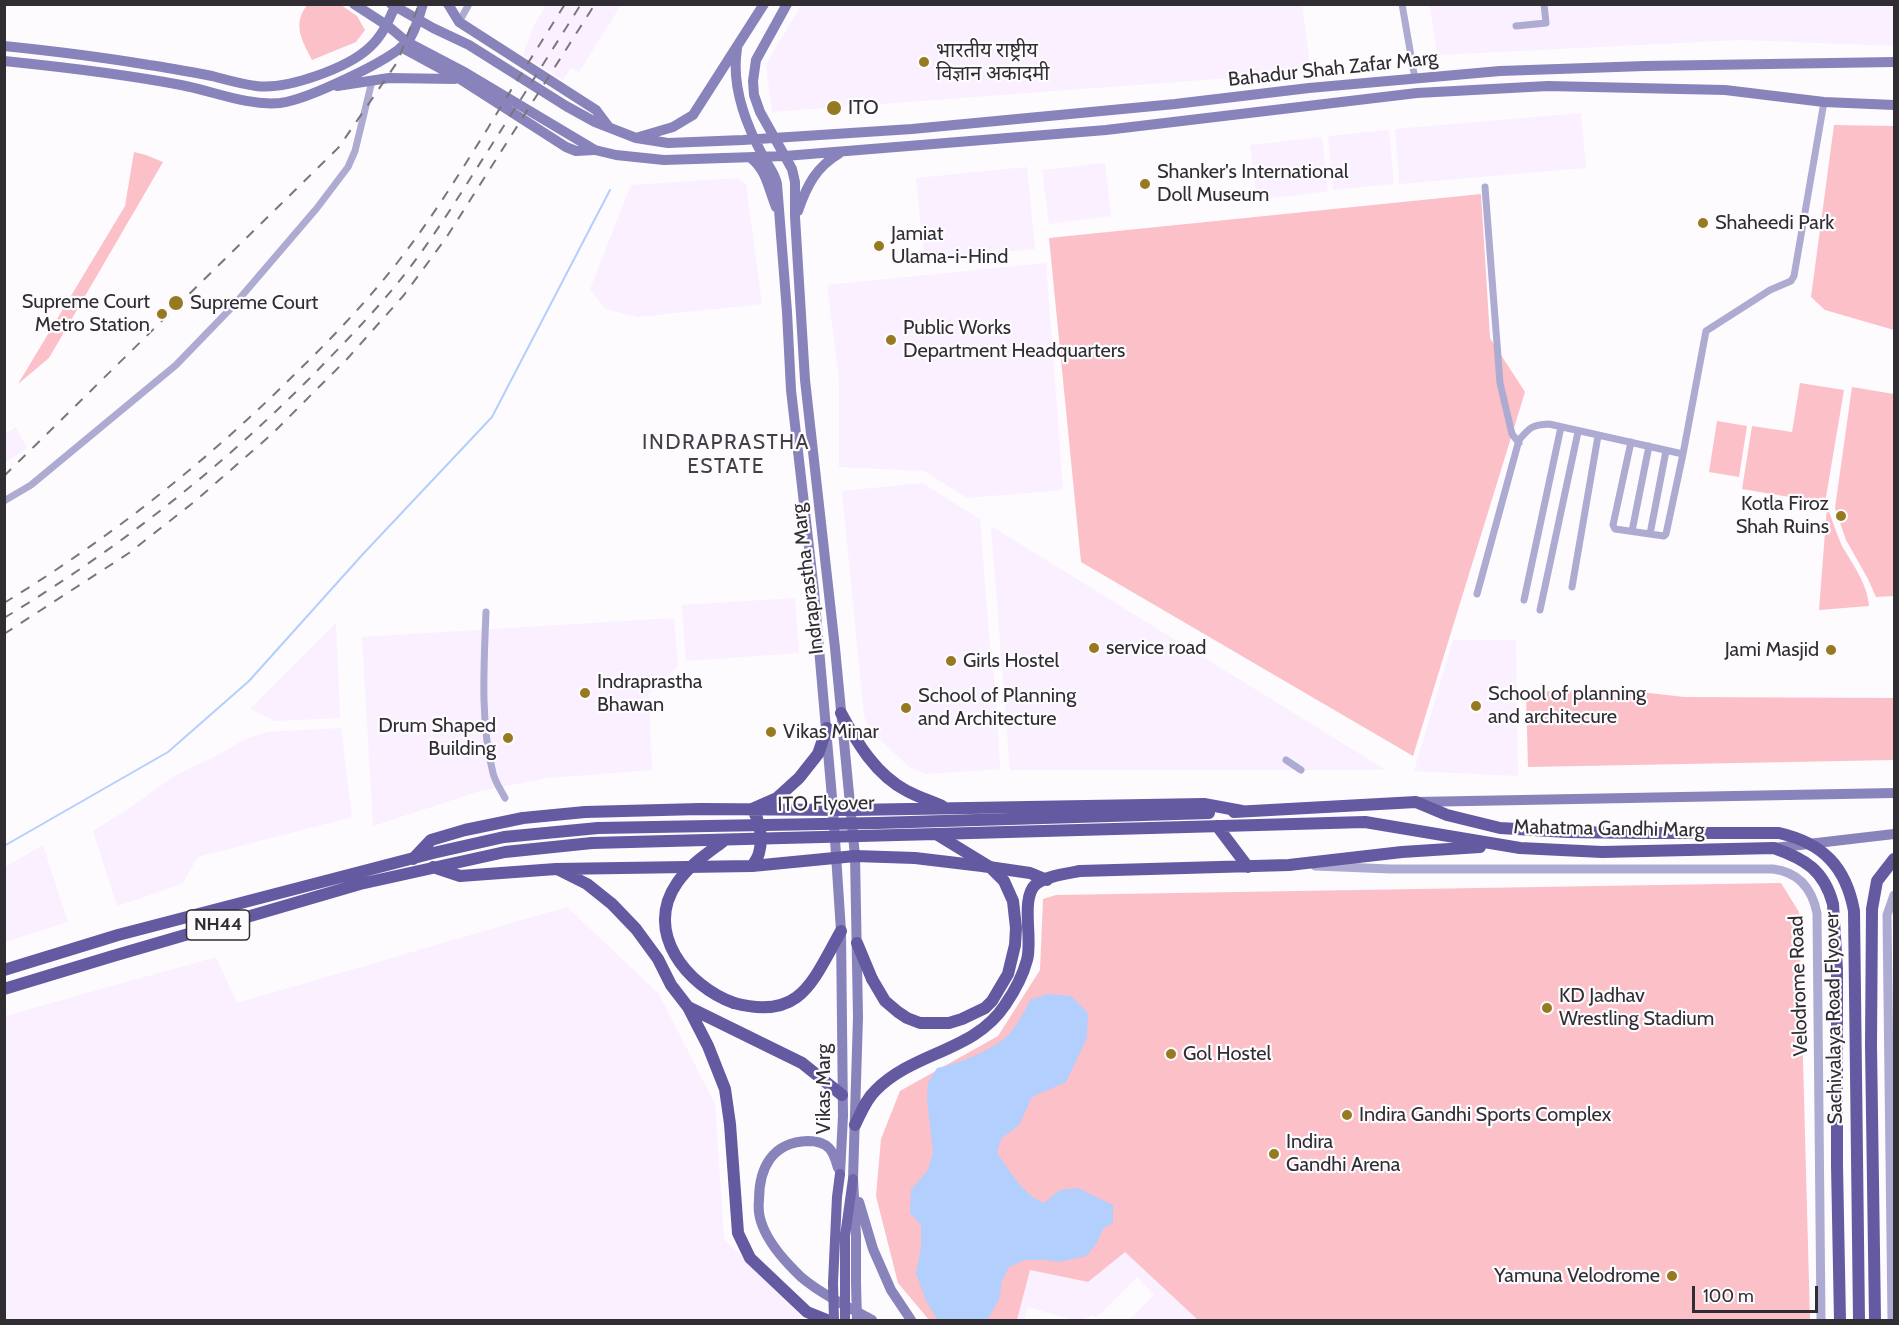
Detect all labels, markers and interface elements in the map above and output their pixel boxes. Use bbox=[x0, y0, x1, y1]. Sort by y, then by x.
place label: भारतीय राष्ट्रीय विज्ञान अकादमी bbox=[936, 39, 1049, 86]
street label: Bahadur Shah Zafar Marg bbox=[1227, 46, 1439, 92]
marker: भारतीय राष्ट्रीय विज्ञान अकादमी bbox=[917, 55, 931, 69]
place label: ITO bbox=[848, 96, 879, 120]
marker: ITO bbox=[825, 99, 843, 117]
place label: Shanker's International Doll Museum bbox=[1157, 160, 1348, 207]
marker: Shanker's International Doll Museum bbox=[1138, 177, 1152, 191]
place label: Shaheedi Park bbox=[1715, 211, 1834, 235]
marker: Shaheedi Park bbox=[1696, 216, 1710, 230]
place label: Jamiat Ulama-i-Hind bbox=[891, 222, 1008, 269]
marker: Jamiat Ulama-i-Hind bbox=[872, 239, 886, 253]
place label: Supreme Court Metro Station bbox=[22, 290, 150, 337]
place label: Supreme Court bbox=[190, 291, 318, 315]
marker: Supreme Court bbox=[167, 294, 185, 312]
marker: Supreme Court Metro Station bbox=[155, 307, 169, 321]
place label: Public Works Department Headquarters bbox=[903, 316, 1125, 363]
marker: Public Works Department Headquarters bbox=[884, 333, 898, 347]
district label: INDRAPRASTHA ESTATE bbox=[642, 430, 810, 480]
place label: Kotla Firoz Shah Ruins bbox=[1736, 492, 1829, 539]
street label: Indraprastha Marg bbox=[787, 502, 829, 656]
marker: Kotla Firoz Shah Ruins bbox=[1834, 509, 1848, 523]
place label: service road bbox=[1106, 636, 1206, 660]
place label: Jami Masjid bbox=[1725, 638, 1819, 662]
marker: service road bbox=[1087, 641, 1101, 655]
marker: Jami Masjid bbox=[1824, 643, 1838, 657]
place label: Girls Hostel bbox=[963, 649, 1059, 673]
marker: Girls Hostel bbox=[944, 654, 958, 668]
place label: Indraprastha Bhawan bbox=[597, 670, 702, 717]
place label: School of planning and architecure bbox=[1488, 682, 1646, 729]
place label: School of Planning and Architecture bbox=[918, 684, 1076, 731]
marker: Indraprastha Bhawan bbox=[578, 686, 592, 700]
marker: School of planning and architecure bbox=[1469, 699, 1483, 713]
marker: School of Planning and Architecture bbox=[899, 701, 913, 715]
place label: Drum Shaped Building bbox=[378, 714, 496, 761]
place label: Vikas Minar bbox=[783, 720, 879, 744]
marker: Vikas Minar bbox=[764, 725, 778, 739]
marker: Drum Shaped Building bbox=[501, 731, 515, 745]
street label: ITO Flyover bbox=[777, 791, 875, 817]
street label: Mahatma Gandhi Marg bbox=[1513, 815, 1705, 843]
road number: NH44 bbox=[186, 910, 250, 940]
street label: Sachivalaya Road Flyover bbox=[1820, 911, 1848, 1125]
street label: Velodrome Road bbox=[1785, 915, 1813, 1057]
place label: KD Jadhav Wrestling Stadium bbox=[1559, 984, 1714, 1031]
marker: KD Jadhav Wrestling Stadium bbox=[1540, 1001, 1554, 1015]
place label: Gol Hostel bbox=[1183, 1042, 1271, 1066]
street label: Vikas Marg bbox=[812, 1044, 836, 1134]
marker: Gol Hostel bbox=[1164, 1047, 1178, 1061]
place label: Indira Gandhi Sports Complex bbox=[1359, 1103, 1611, 1127]
marker: Indira Gandhi Sports Complex bbox=[1340, 1108, 1354, 1122]
place label: Indira Gandhi Arena bbox=[1286, 1130, 1400, 1177]
marker: Indira Gandhi Arena bbox=[1267, 1147, 1281, 1161]
place label: Yamuna Velodrome bbox=[1494, 1264, 1660, 1288]
marker: Yamuna Velodrome bbox=[1665, 1269, 1679, 1283]
scale bar bbox=[1695, 1274, 1821, 1312]
text: 100 m bbox=[1703, 1285, 1754, 1307]

